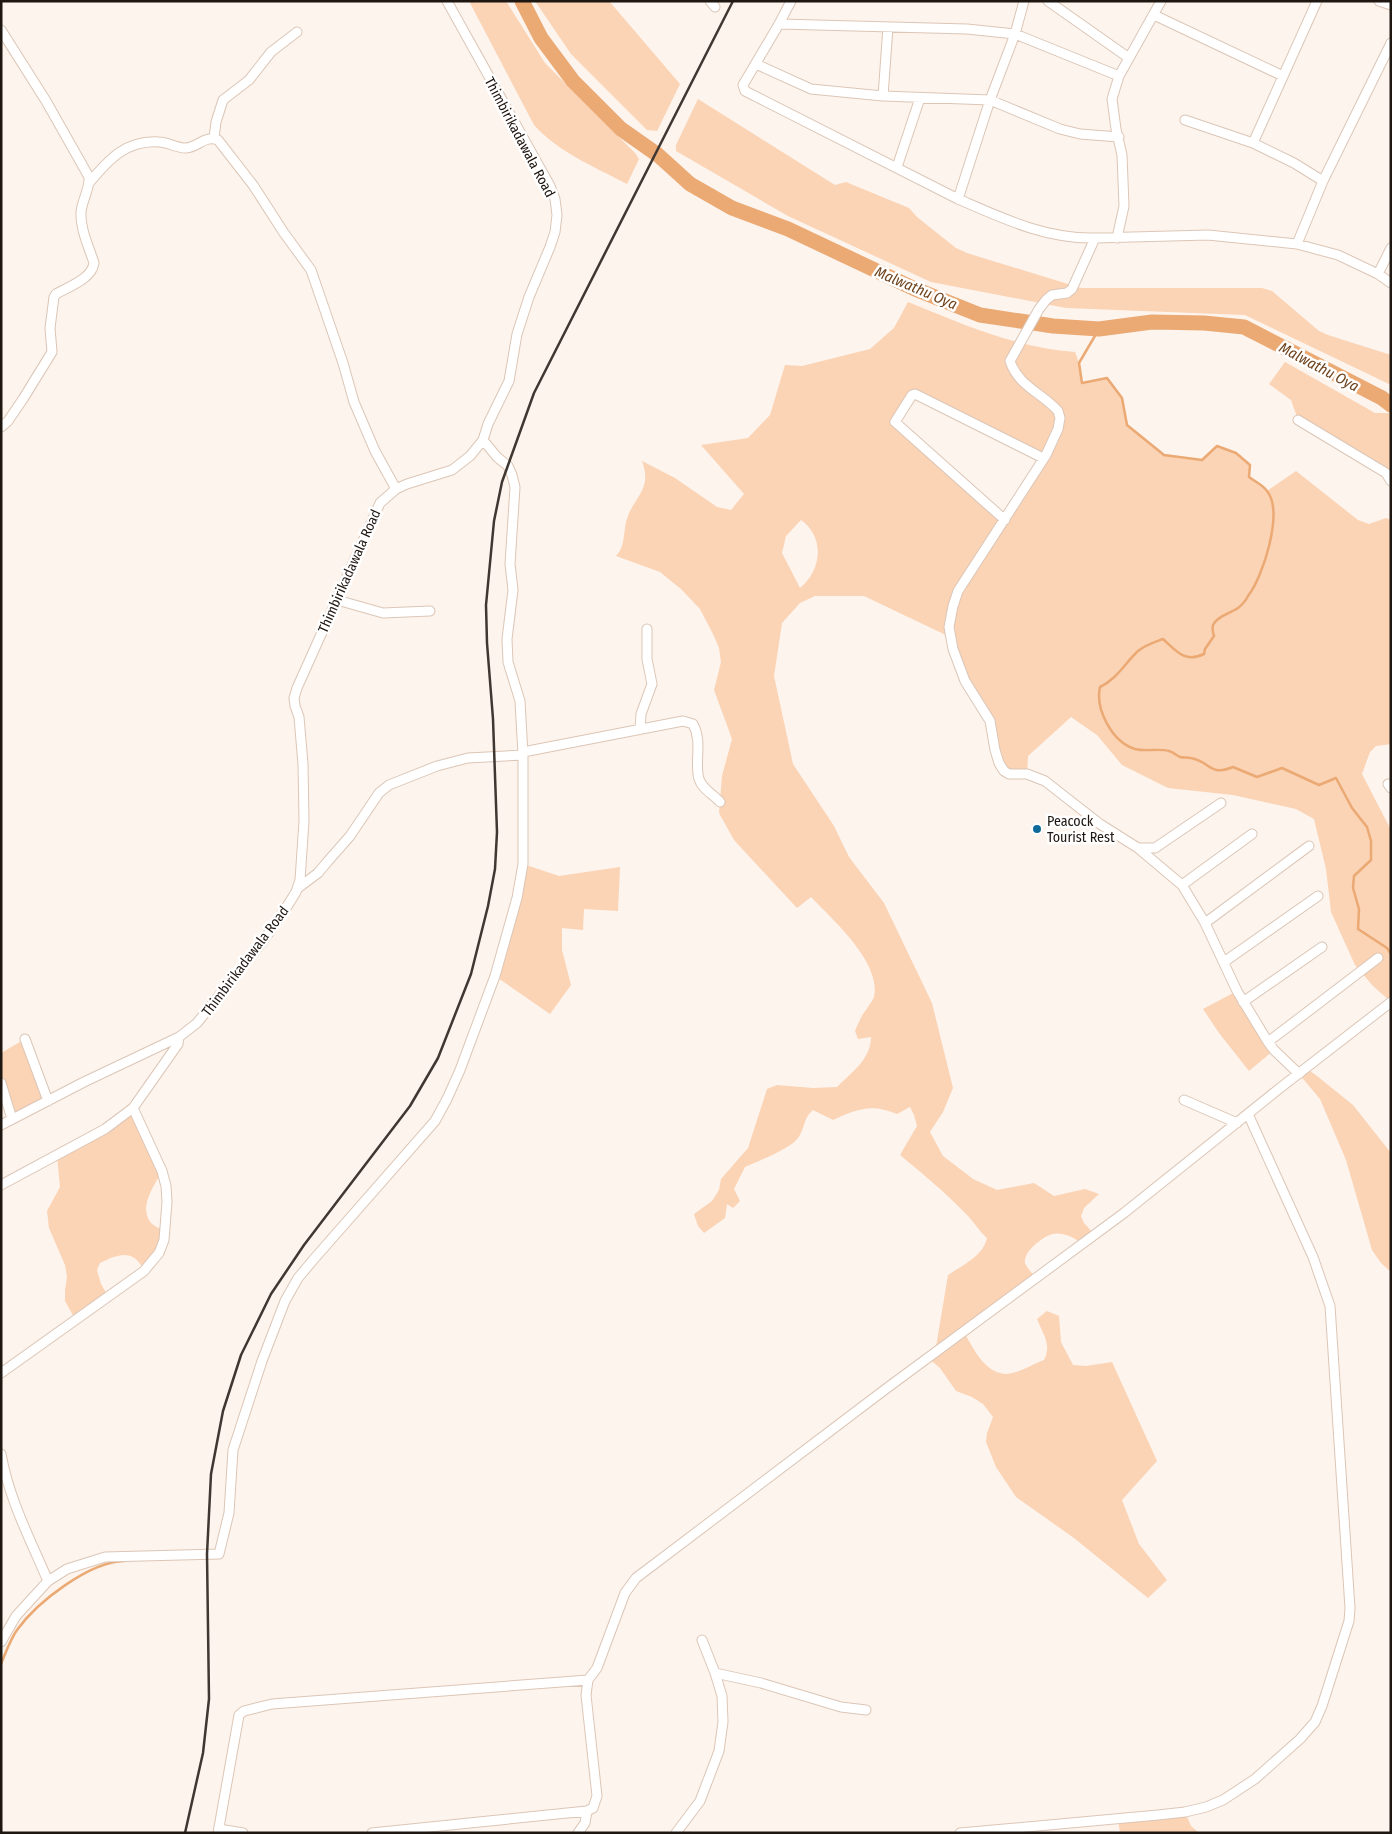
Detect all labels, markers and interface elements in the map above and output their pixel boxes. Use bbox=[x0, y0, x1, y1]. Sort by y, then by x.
street label: Thimbirikadawala Road bbox=[481, 74, 558, 200]
water label: Malwathu Oya bbox=[872, 263, 960, 313]
water label: Malwathu Oya bbox=[1276, 339, 1362, 396]
street label: Thimbirikadawala Road bbox=[315, 507, 384, 636]
place label: Peacock Tourist Rest bbox=[1047, 813, 1115, 846]
marker: Peacock Tourist Rest bbox=[1031, 823, 1043, 835]
street label: Thimbirikadawala Road bbox=[198, 903, 292, 1020]

